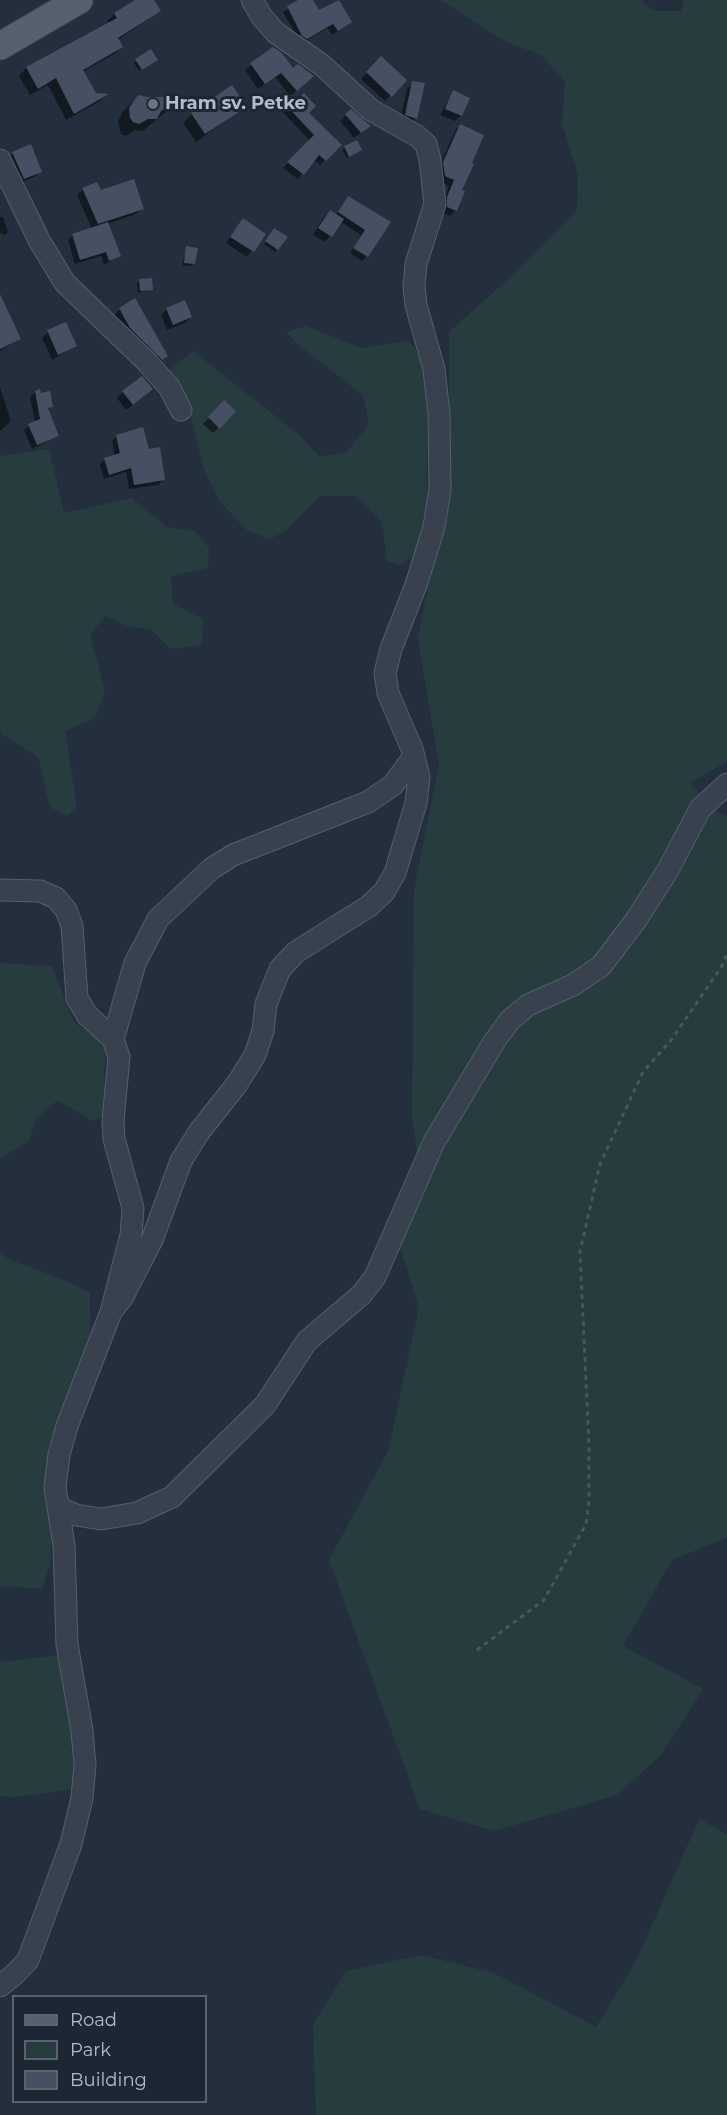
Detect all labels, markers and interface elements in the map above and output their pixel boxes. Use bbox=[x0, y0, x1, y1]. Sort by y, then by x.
place label: Hram sv. Petke bbox=[165, 93, 306, 115]
marker: Hram sv. Petke bbox=[146, 97, 160, 111]
legend bbox=[12, 1995, 207, 2103]
text: Road bbox=[70, 2009, 117, 2031]
text: Park bbox=[70, 2039, 111, 2061]
text: Building bbox=[70, 2069, 147, 2091]

